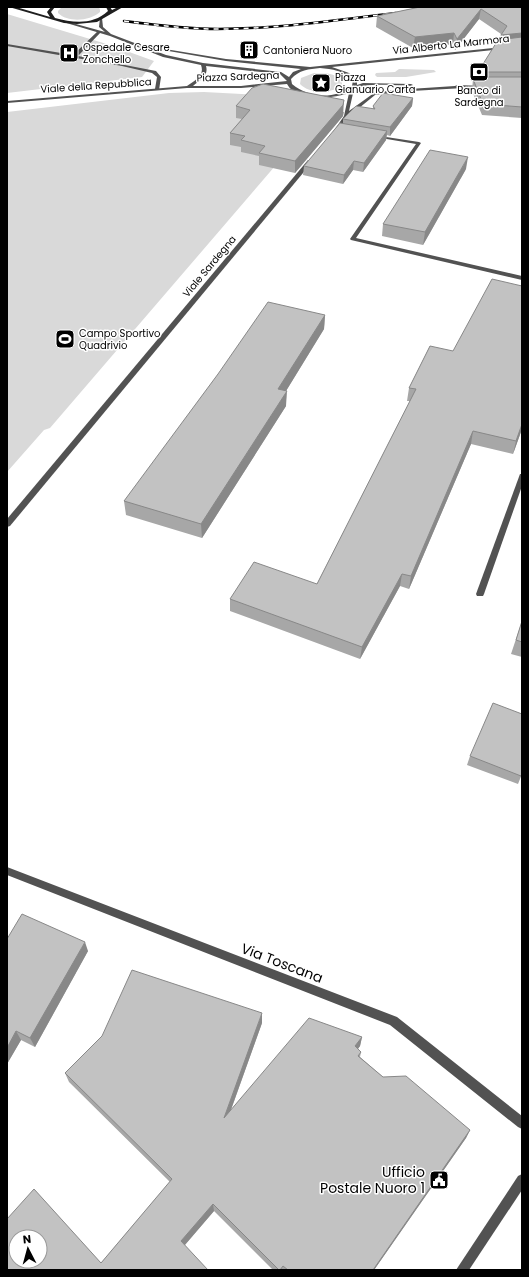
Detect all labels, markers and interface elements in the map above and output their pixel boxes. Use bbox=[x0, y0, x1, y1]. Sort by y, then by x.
street label: Via Alberto La Marmora bbox=[392, 31, 510, 58]
building icon: Cantoniera Nuoro bbox=[238, 39, 260, 61]
place label: Ospedale Cesare Zonchello bbox=[83, 40, 170, 67]
hospital icon: Ospedale Cesare Zonchello bbox=[58, 42, 80, 64]
place label: Cantoniera Nuoro bbox=[263, 43, 352, 58]
bank icon: Banco di Sardegna bbox=[468, 61, 490, 83]
street label: Piazza Sardegna bbox=[196, 68, 280, 85]
place label: Piazza Gianuario Carta bbox=[335, 70, 415, 97]
place icon: Piazza Gianuario Carta bbox=[310, 72, 332, 94]
street label: Viale della Repubblica bbox=[40, 74, 152, 97]
place label: Banco di Sardegna bbox=[454, 83, 504, 110]
street label: Viale Sardegna bbox=[179, 232, 240, 300]
place label: Campo Sportivo Quadrivio bbox=[79, 326, 160, 353]
sports icon: Campo Sportivo Quadrivio bbox=[54, 328, 76, 350]
street label: Via Toscana bbox=[238, 938, 326, 988]
place label: Ufficio Postale Nuoro 1 bbox=[320, 1162, 425, 1198]
public building icon: Ufficio Postale Nuoro 1 bbox=[428, 1169, 450, 1191]
north arrow bbox=[8, 1229, 48, 1269]
text: N bbox=[22, 1231, 32, 1247]

